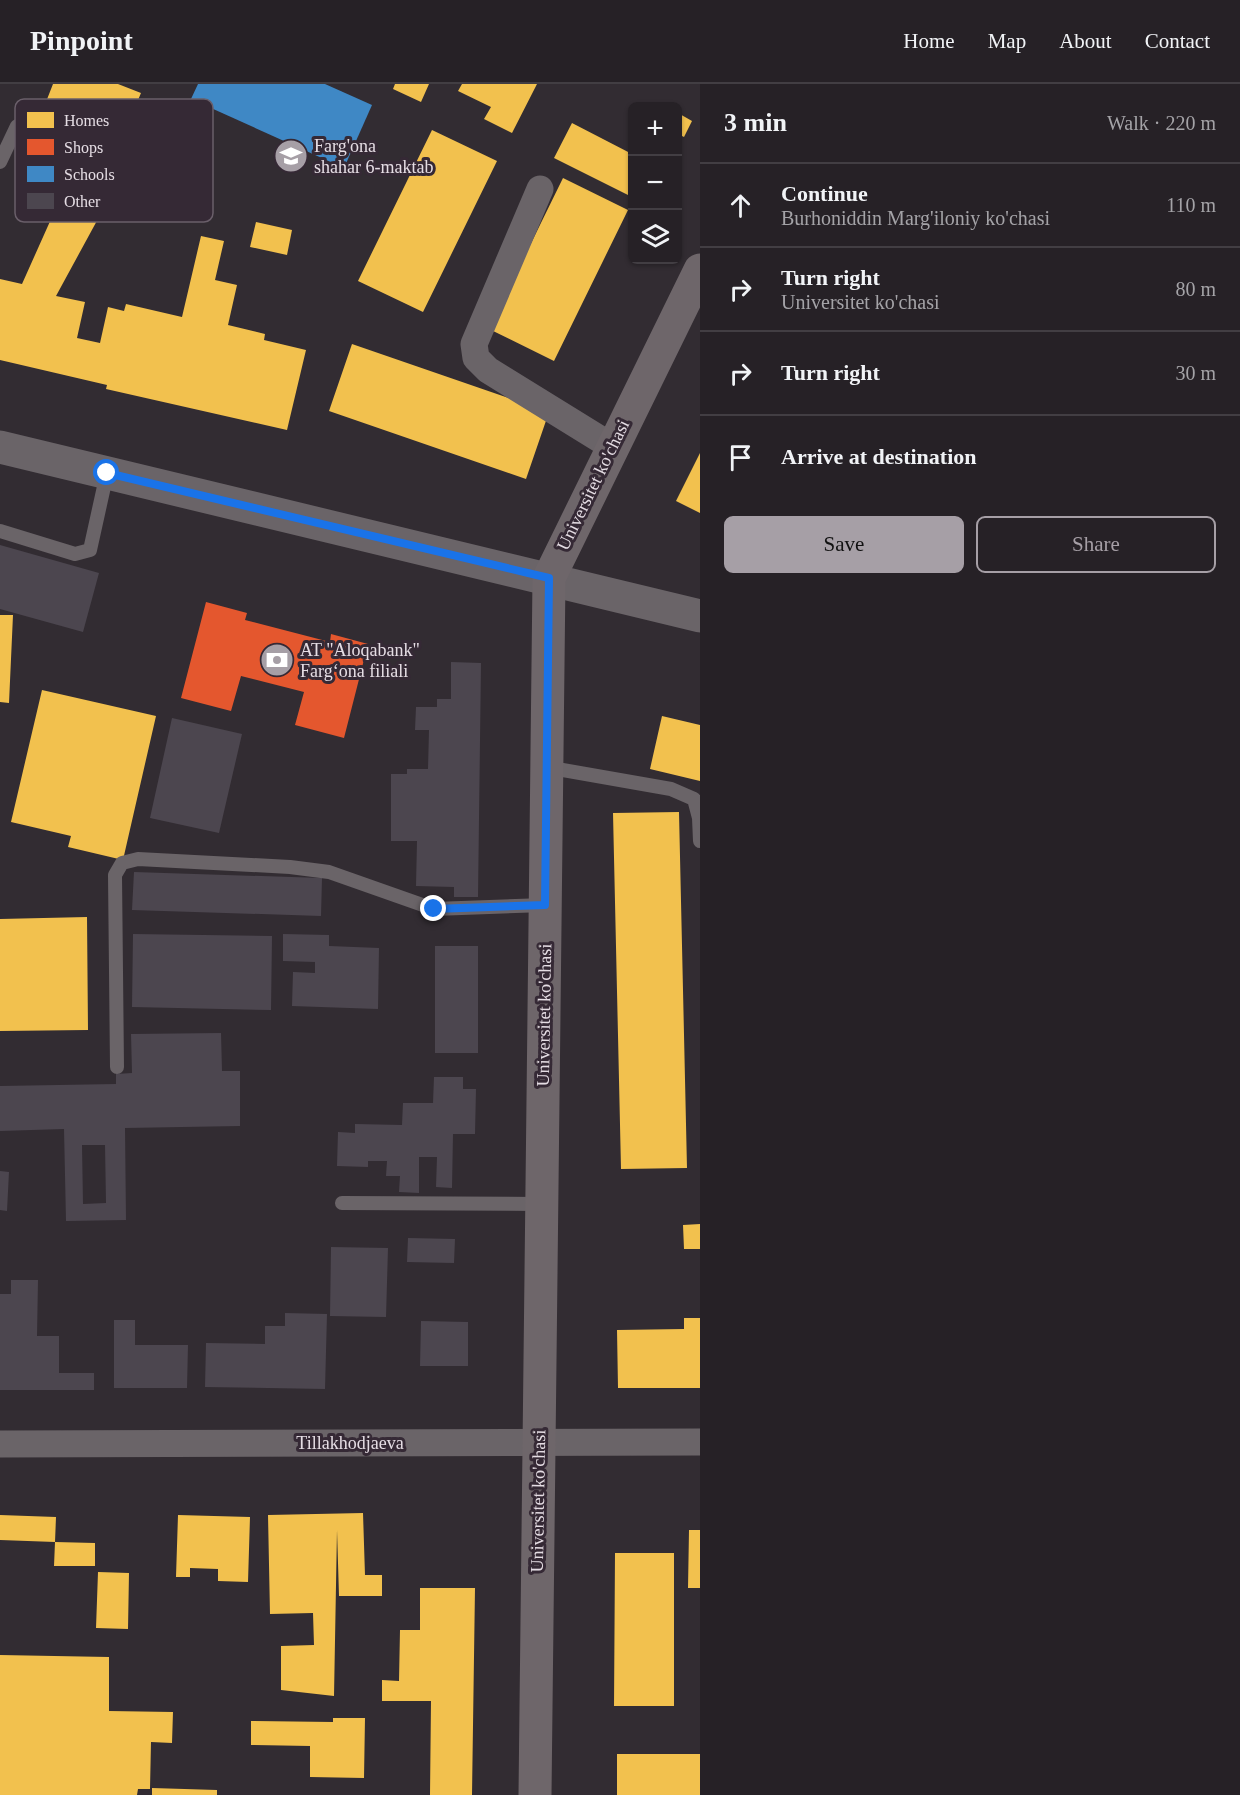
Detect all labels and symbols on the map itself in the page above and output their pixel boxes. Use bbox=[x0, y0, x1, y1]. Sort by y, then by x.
legend bbox=[15, 99, 213, 222]
text: Homes bbox=[64, 112, 109, 129]
place label: Farg'ona shahar 6-maktab bbox=[314, 136, 433, 177]
school or university icon: Farg'ona shahar 6-maktab bbox=[273, 138, 309, 174]
text: Shops bbox=[64, 139, 103, 157]
text: Schools bbox=[64, 166, 115, 183]
text: Other bbox=[64, 193, 101, 210]
street label: Universitet ko'chasi bbox=[553, 416, 633, 554]
route start bbox=[93, 459, 119, 485]
place label: AT "Aloqabank" Fargʻona filiali bbox=[300, 640, 420, 681]
bank icon: AT "Aloqabank" Fargʻona filiali bbox=[259, 642, 295, 678]
route end bbox=[420, 895, 446, 921]
street label: Universitet ko'chasi bbox=[533, 943, 555, 1087]
street label: Universitet ko'chasi bbox=[527, 1429, 549, 1573]
street label: Tillakhodjaeva bbox=[296, 1433, 404, 1453]

